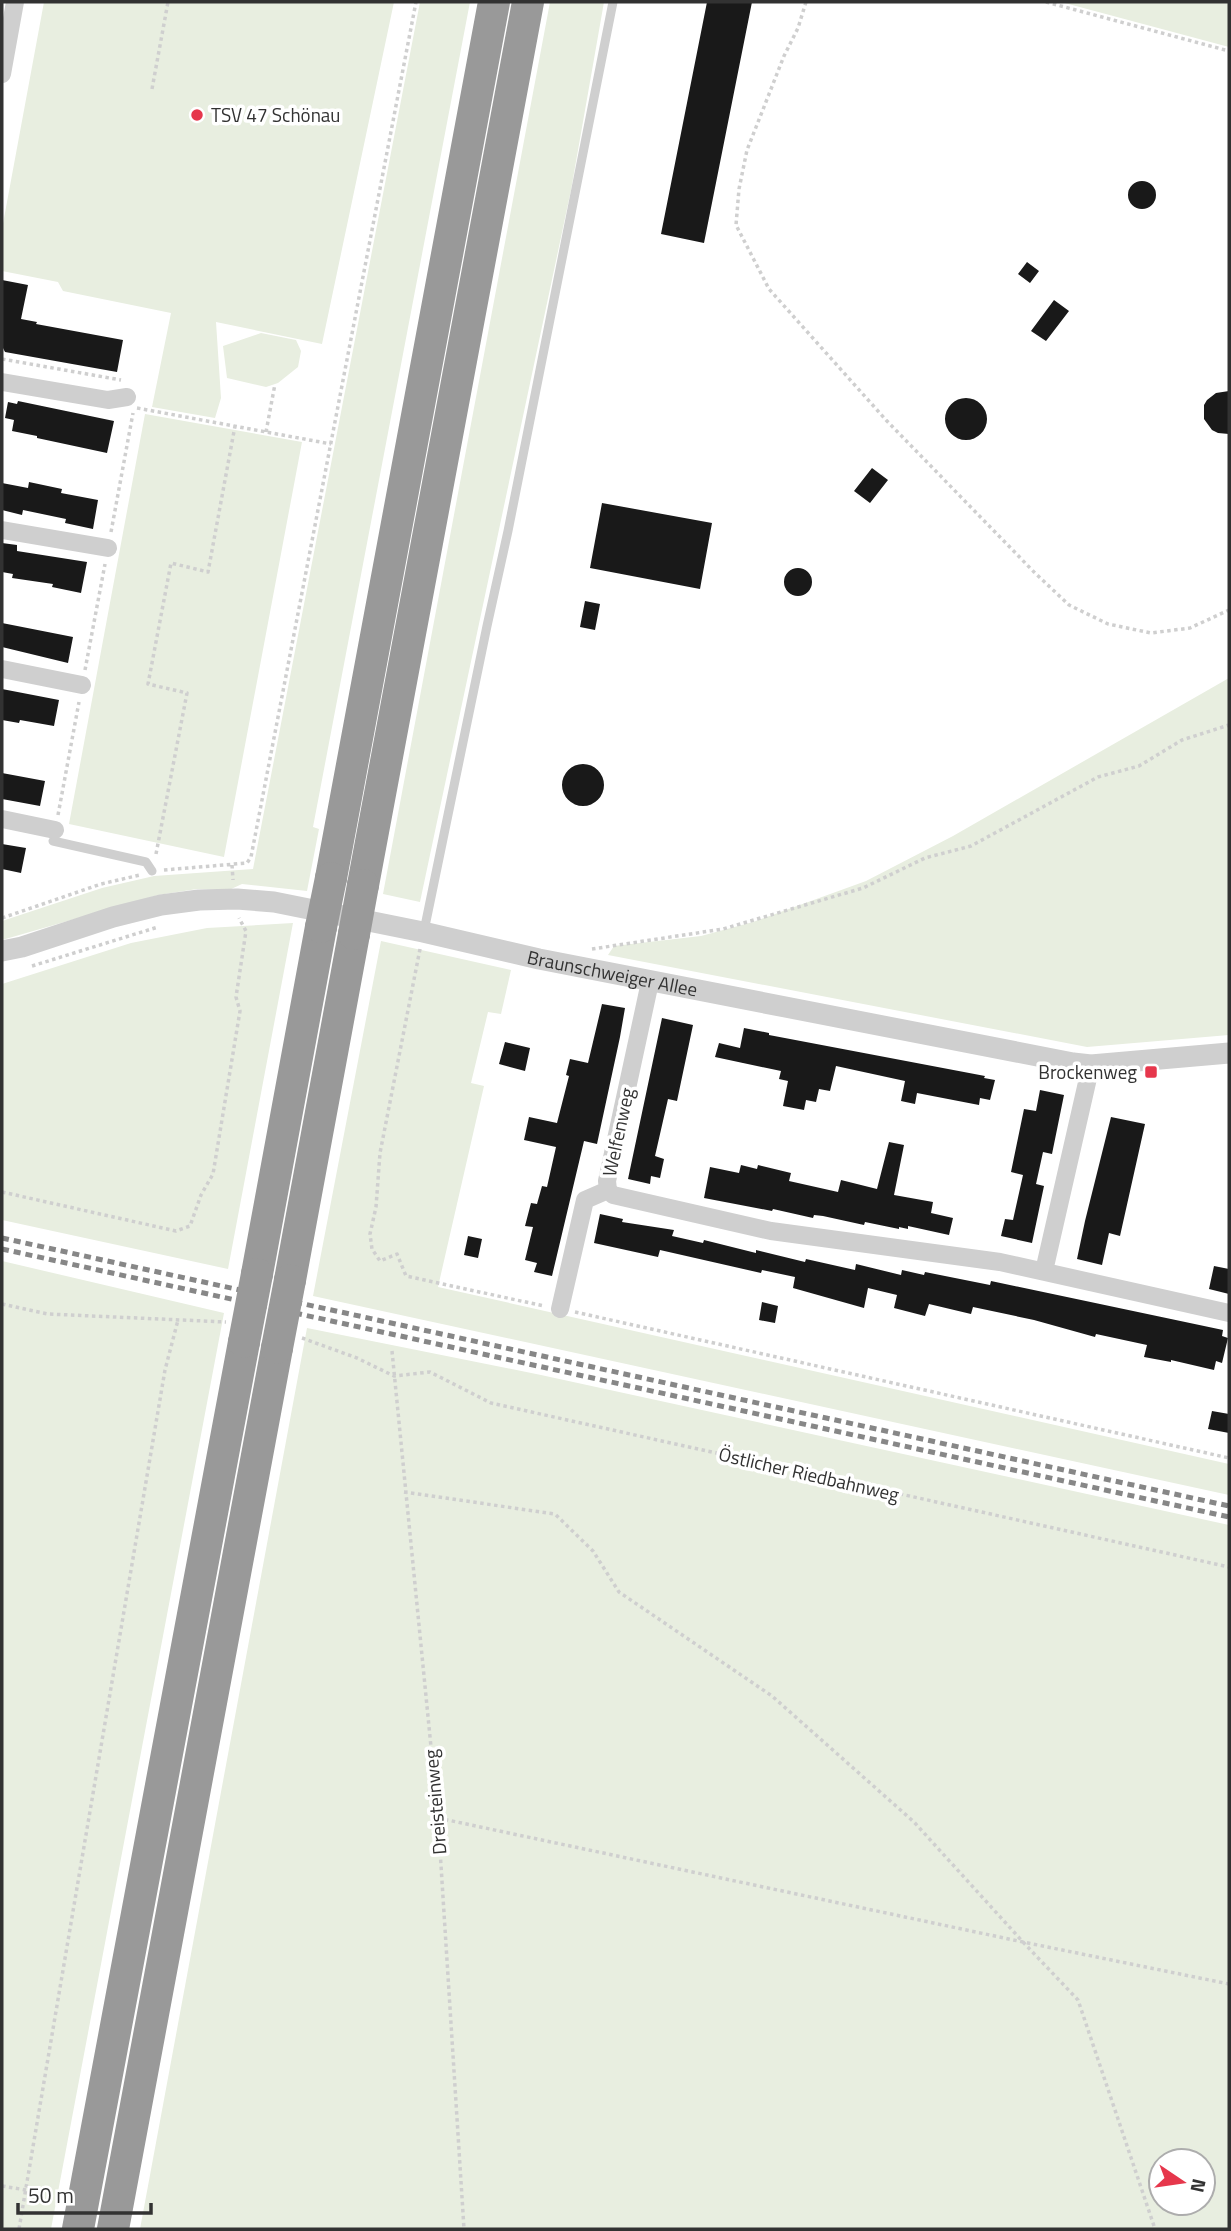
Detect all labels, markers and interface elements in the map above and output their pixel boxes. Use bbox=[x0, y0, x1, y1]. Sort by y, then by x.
place label: TSV 47 Schönau bbox=[211, 100, 340, 129]
marker: TSV 47 Schönau bbox=[189, 107, 205, 123]
street label: Braunschweiger Allee bbox=[524, 942, 700, 1004]
place label: Brockenweg bbox=[1038, 1057, 1137, 1086]
marker: Brockenweg bbox=[1143, 1064, 1159, 1080]
street label: Welfenweg bbox=[594, 1085, 641, 1179]
street label: Östlicher Riedbahnweg bbox=[716, 1439, 902, 1508]
street label: Dreisteinweg bbox=[415, 1748, 454, 1856]
north arrow bbox=[1147, 2147, 1217, 2217]
scale bar bbox=[18, 2172, 150, 2216]
text: N bbox=[1183, 2176, 1215, 2196]
text: 50 m bbox=[28, 2179, 74, 2211]

